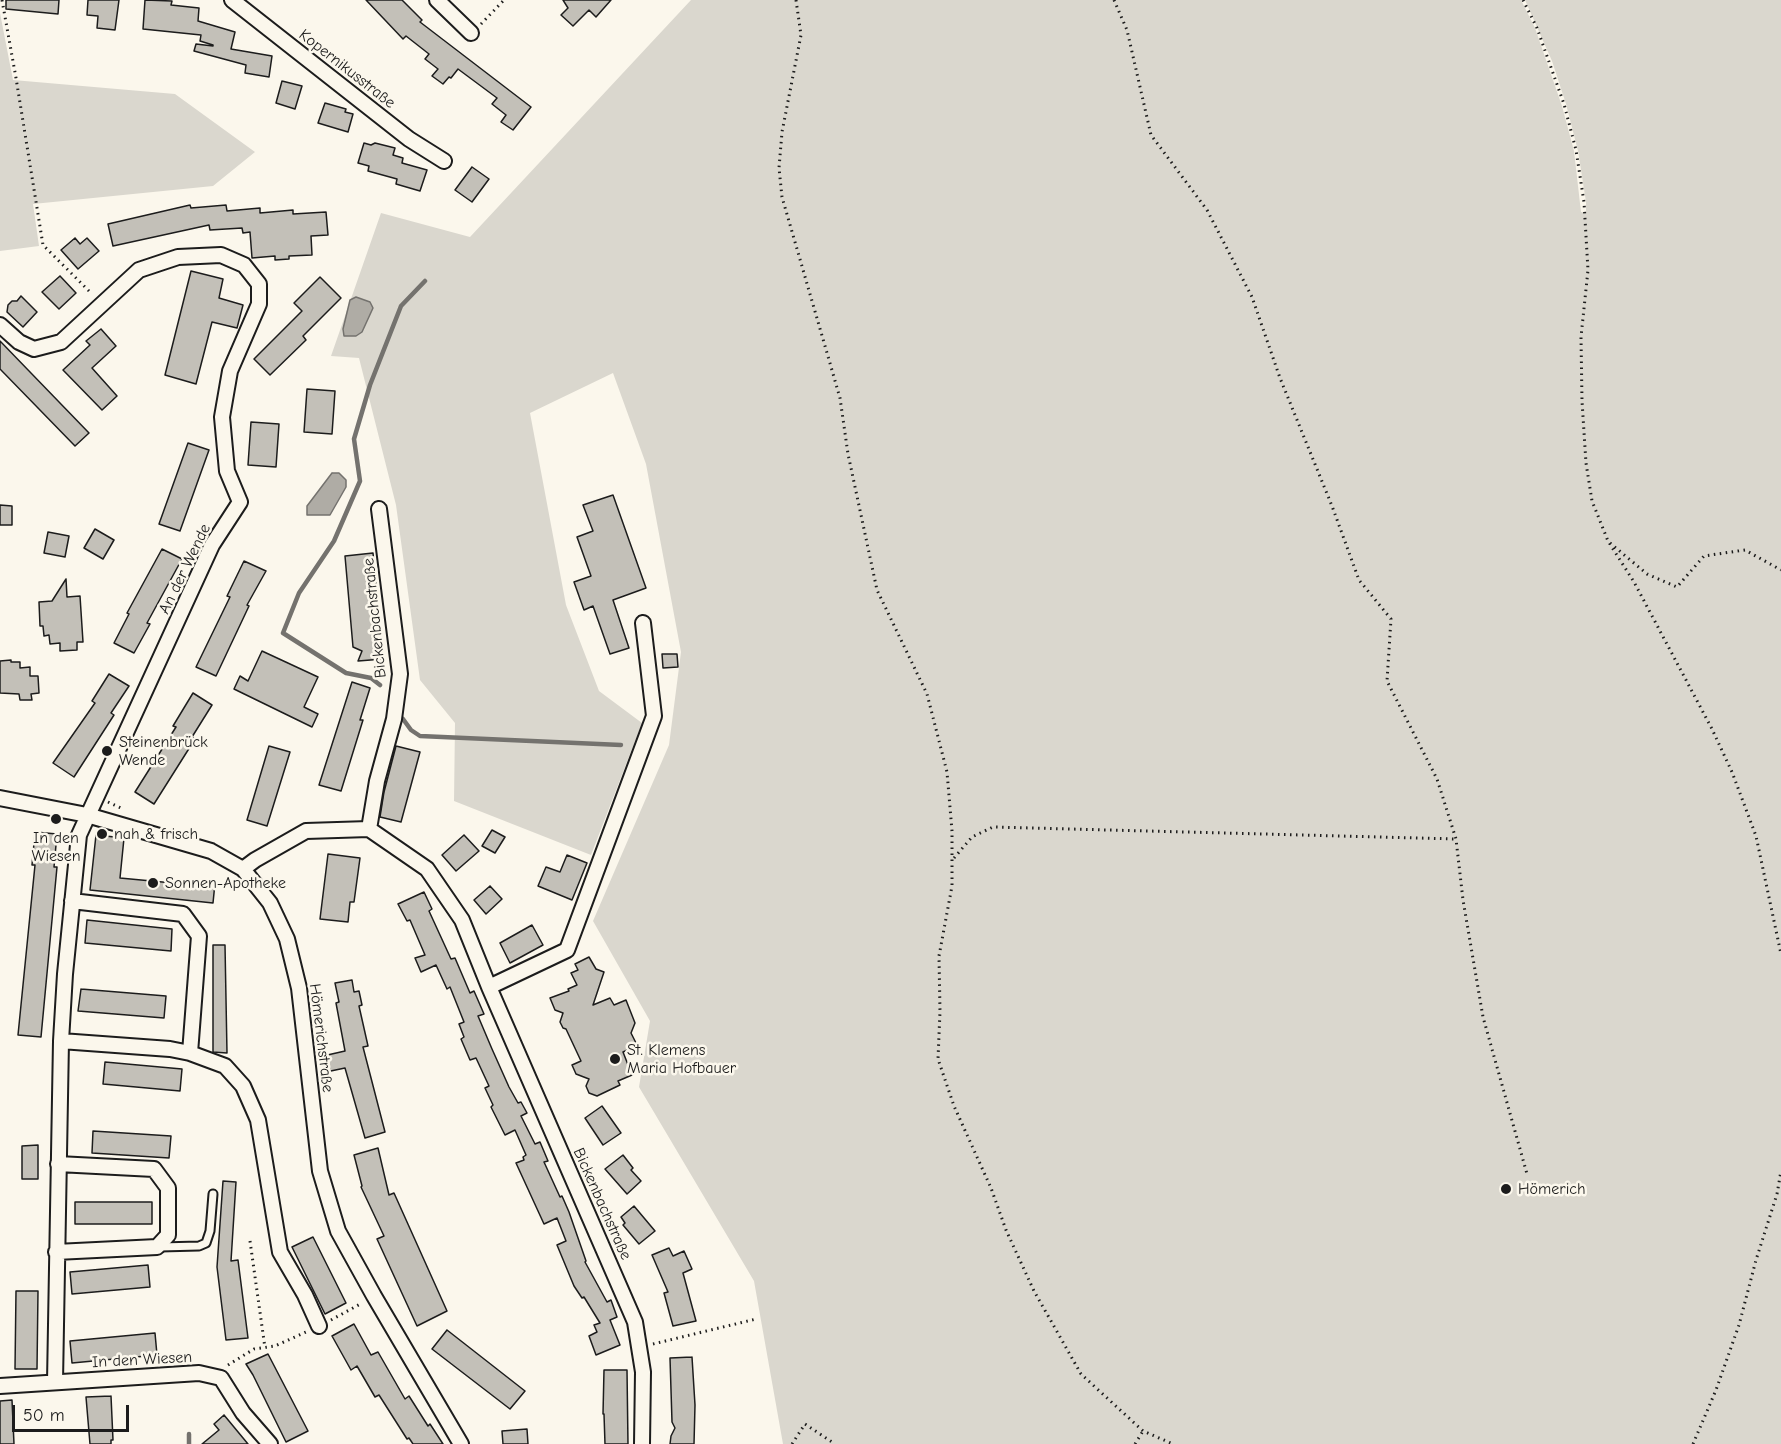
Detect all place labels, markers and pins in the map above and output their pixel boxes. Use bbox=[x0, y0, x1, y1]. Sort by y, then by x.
place label: Steinenbrück Wende bbox=[119, 732, 208, 770]
marker: Steinenbrück Wende bbox=[100, 744, 114, 758]
marker: In den Wiesen bbox=[49, 812, 63, 826]
place label: nah & frisch bbox=[114, 824, 198, 844]
marker: nah & frisch bbox=[95, 827, 109, 841]
place label: In den Wiesen bbox=[32, 828, 80, 866]
place label: Sonnen-Apotheke bbox=[165, 873, 286, 893]
marker: Sonnen-Apotheke bbox=[146, 876, 160, 890]
place label: St. Klemens Maria Hofbauer bbox=[627, 1040, 736, 1078]
marker: St. Klemens Maria Hofbauer bbox=[608, 1052, 622, 1066]
place label: Hömerich bbox=[1518, 1179, 1586, 1199]
marker: Hömerich bbox=[1499, 1182, 1513, 1196]

